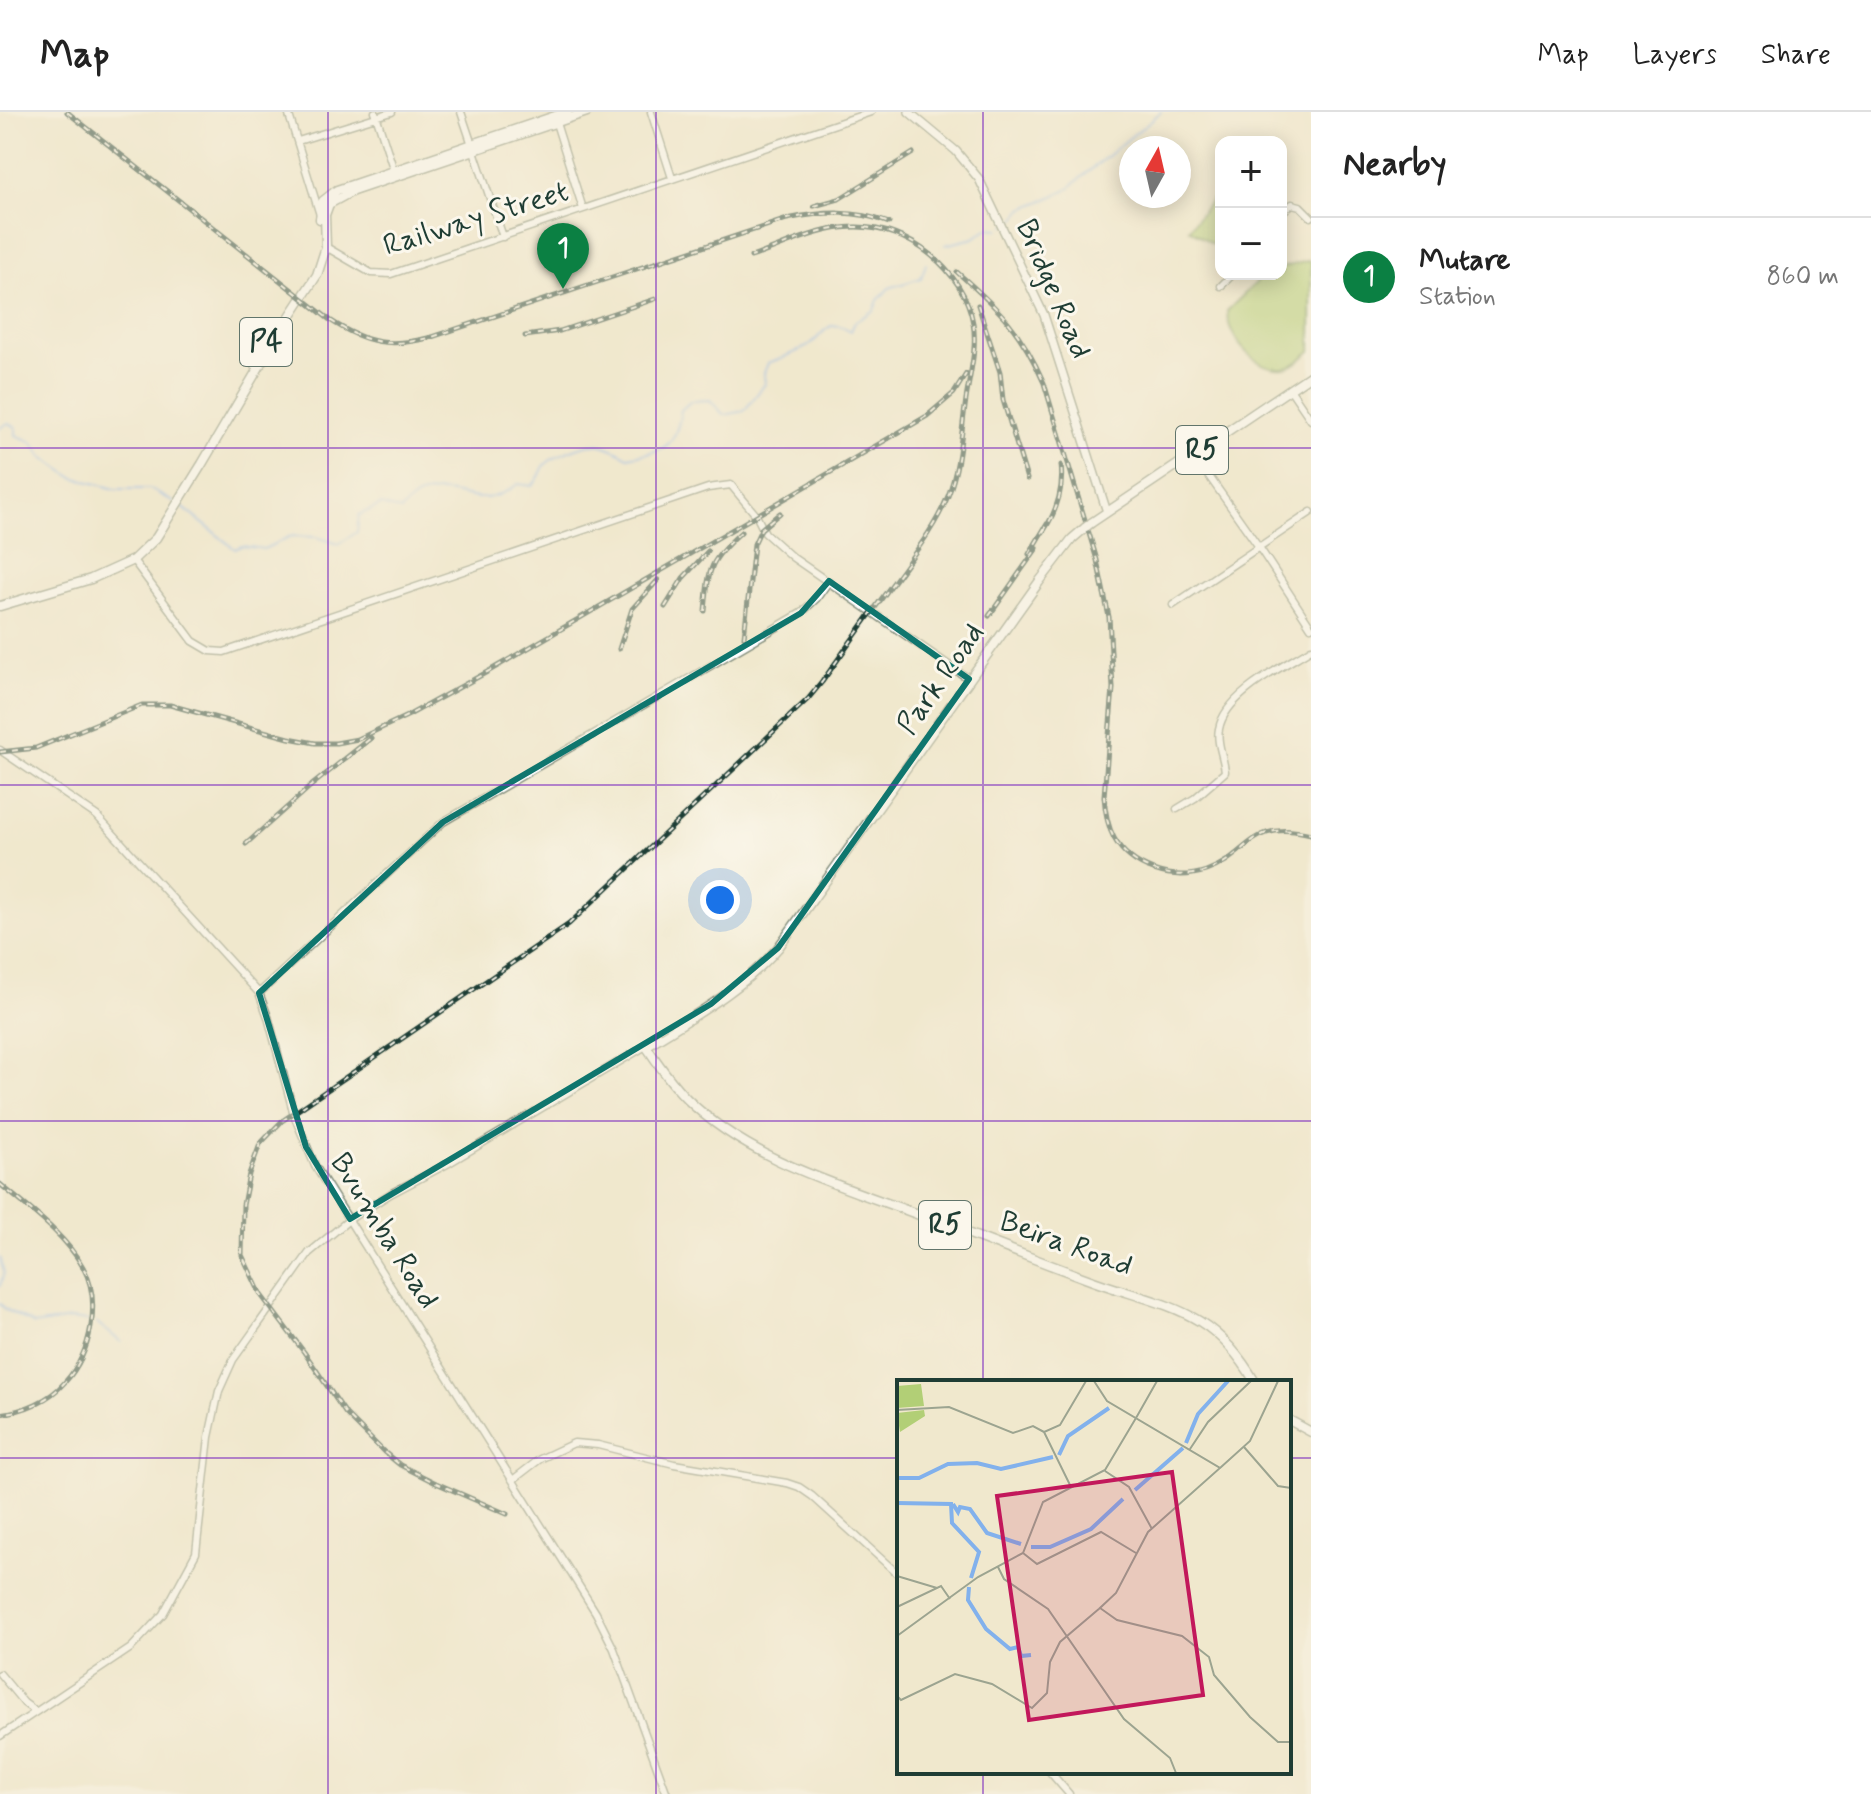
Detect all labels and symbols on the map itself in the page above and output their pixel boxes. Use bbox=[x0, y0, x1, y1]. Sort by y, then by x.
north arrow bbox=[1119, 136, 1191, 208]
street label: Railway Street bbox=[379, 172, 573, 266]
street label: Bridge Road bbox=[1006, 213, 1100, 365]
pin: 1 bbox=[537, 223, 589, 289]
road number: P4 bbox=[240, 318, 292, 366]
road number: R5 bbox=[1176, 426, 1228, 474]
street label: Park Road bbox=[888, 615, 994, 743]
your location bbox=[700, 880, 740, 920]
street label: Bvumba Road bbox=[321, 1146, 447, 1316]
road number: R5 bbox=[919, 1201, 971, 1249]
street label: Beira Road bbox=[994, 1202, 1138, 1286]
inset map bbox=[897, 1380, 1291, 1774]

